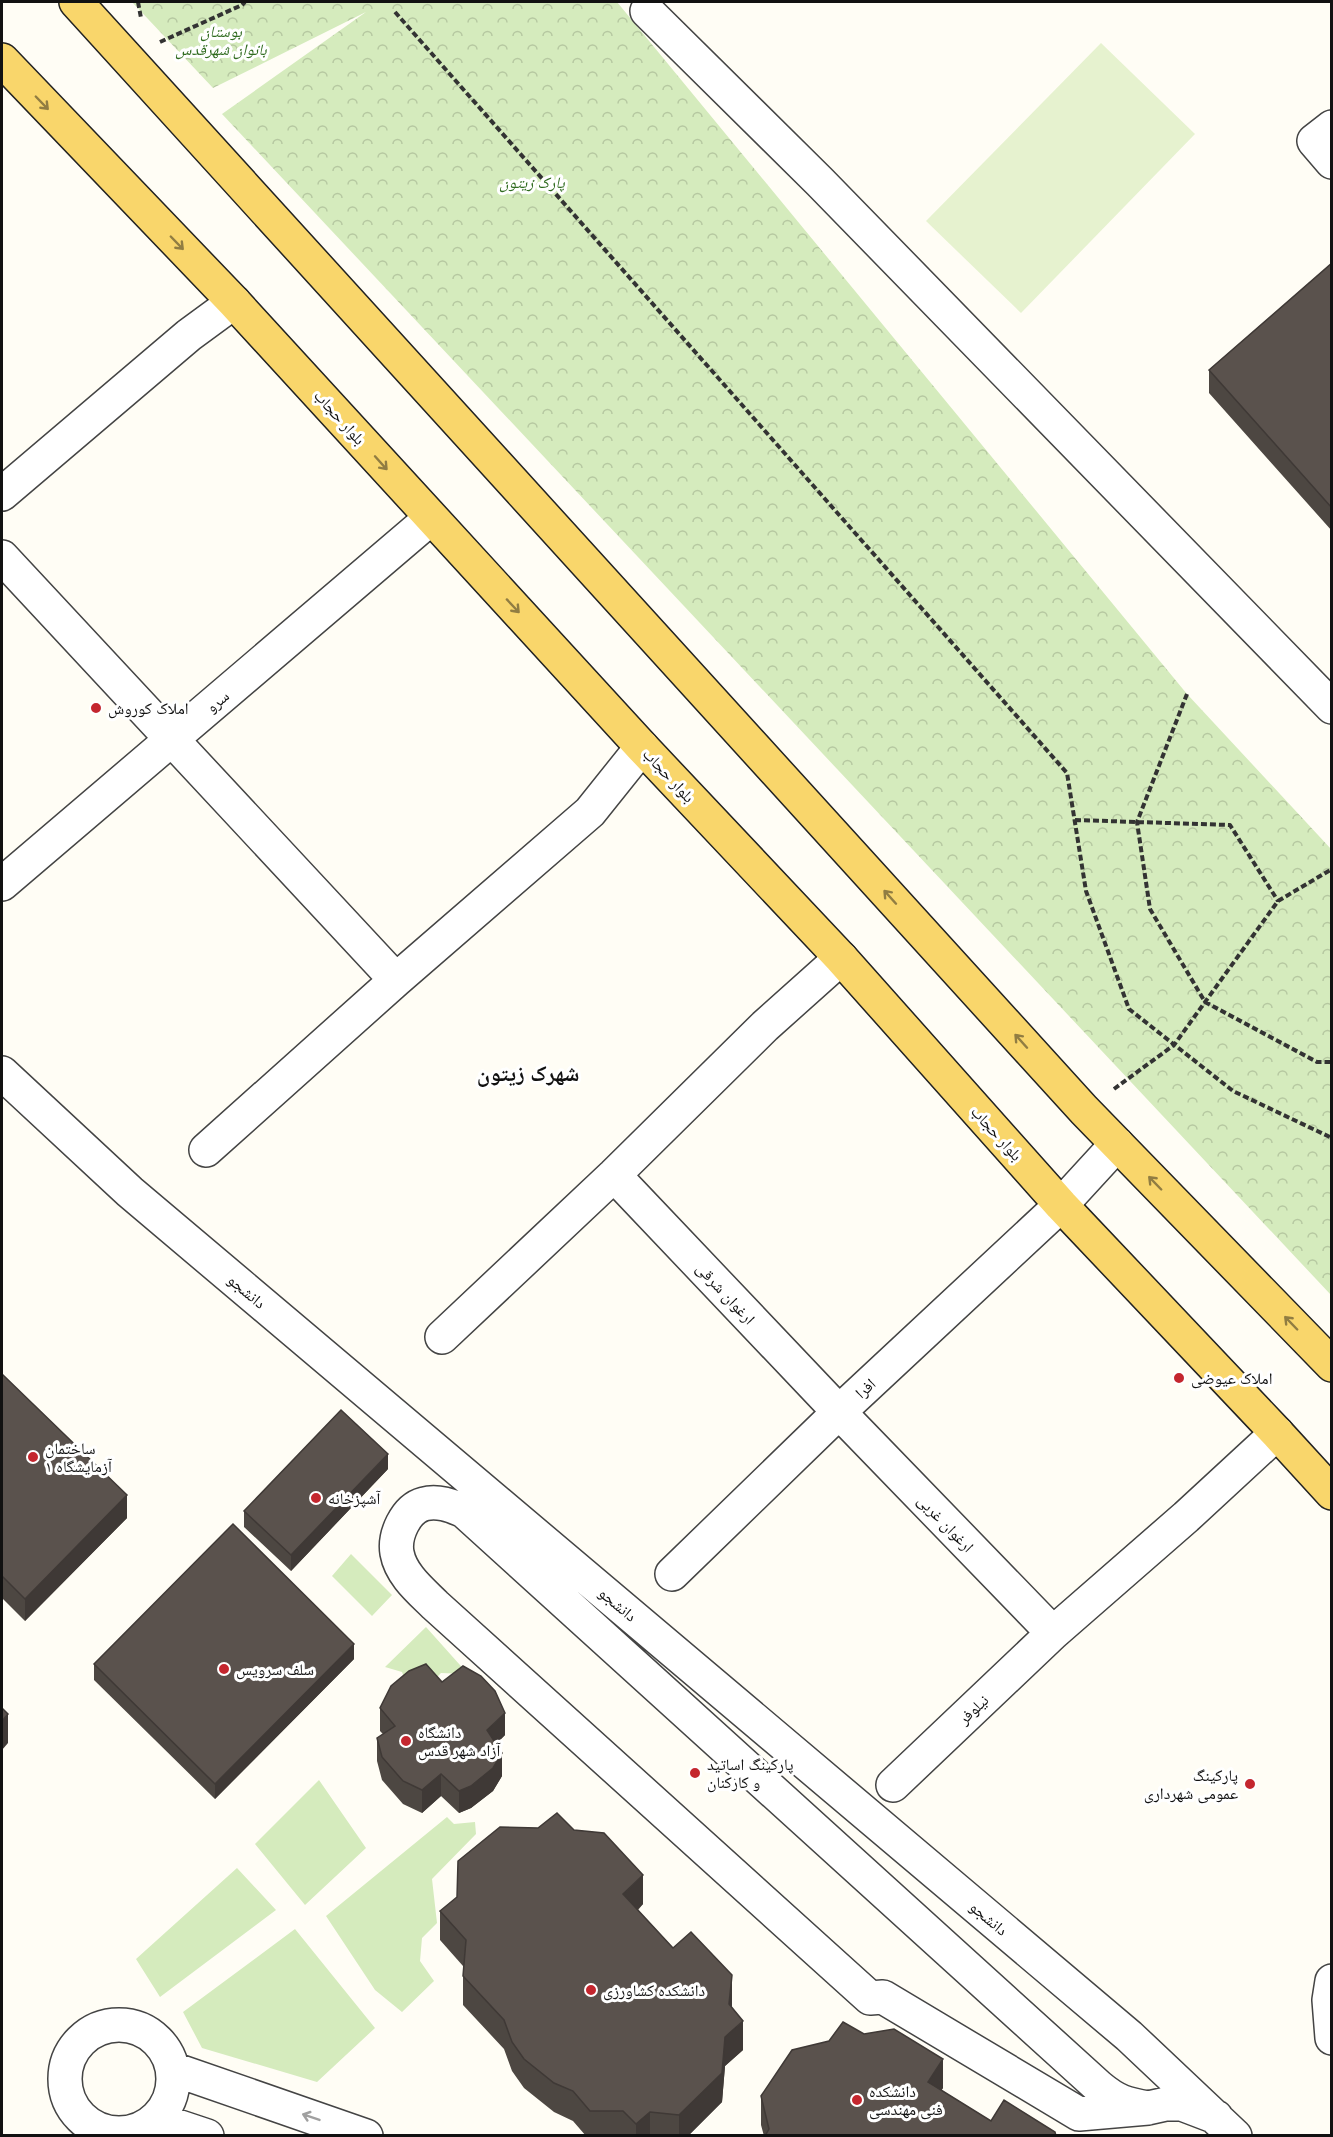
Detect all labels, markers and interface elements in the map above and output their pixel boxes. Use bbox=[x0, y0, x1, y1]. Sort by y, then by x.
park label: بوستان بانوان شهرقدس bbox=[175, 20, 267, 60]
one-way arrow bbox=[34, 95, 49, 110]
park label: پارک زیتون bbox=[499, 171, 565, 193]
one-way arrow bbox=[170, 235, 184, 250]
street label: بلوار حجاب bbox=[309, 385, 371, 449]
one-way arrow bbox=[374, 455, 388, 470]
one-way arrow bbox=[506, 599, 520, 614]
street label: سرو bbox=[201, 685, 233, 717]
place label: املاک کوروش bbox=[108, 697, 189, 719]
marker: املاک کوروش bbox=[89, 701, 103, 715]
street label: بلوار حجاب bbox=[638, 743, 700, 807]
one-way arrow bbox=[883, 889, 897, 904]
one-way arrow bbox=[1014, 1034, 1028, 1049]
district label: شهرک زیتون bbox=[477, 1057, 579, 1087]
street label: بلوار حجاب bbox=[966, 1101, 1028, 1165]
one-way arrow bbox=[1148, 1175, 1162, 1190]
street label: ارغوان شرقی bbox=[691, 1257, 761, 1329]
street label: دانشجو bbox=[223, 1269, 271, 1313]
one-way arrow bbox=[1283, 1315, 1298, 1330]
place label: املاک عیوضی bbox=[1191, 1367, 1272, 1389]
marker: املاک عیوضی bbox=[1172, 1371, 1186, 1385]
street label: افرا bbox=[850, 1373, 880, 1403]
place label: ساختمان آزمایشگاه ۱ bbox=[45, 1437, 113, 1477]
marker: ساختمان آزمایشگاه ۱ bbox=[26, 1450, 40, 1464]
place label: آشپزخانه bbox=[328, 1487, 381, 1509]
street label: ارغوان غربی bbox=[913, 1489, 979, 1557]
marker: آشپزخانه bbox=[309, 1491, 323, 1505]
street label: دانشجو bbox=[594, 1582, 642, 1626]
place label: سلف سرویس bbox=[236, 1658, 314, 1680]
marker: سلف سرویس bbox=[217, 1662, 231, 1676]
street label: نیلوفر bbox=[952, 1689, 993, 1730]
place label: دانشگاه آزاد شهر قدس bbox=[418, 1721, 501, 1761]
marker: دانشگاه آزاد شهر قدس bbox=[399, 1734, 413, 1748]
place label: پارکینگ اساتید و کارکنان bbox=[707, 1753, 794, 1793]
place label: پارکینگ عمومی شهرداری bbox=[1144, 1764, 1238, 1804]
marker: پارکینگ اساتید و کارکنان bbox=[688, 1766, 702, 1780]
marker: پارکینگ عمومی شهرداری bbox=[1243, 1777, 1257, 1791]
street label: دانشجو bbox=[965, 1896, 1013, 1940]
place label: دانشکده کشاورزی bbox=[603, 1979, 705, 2001]
marker: دانشکده کشاورزی bbox=[584, 1983, 598, 1997]
place label: دانشکده فنی مهندسی bbox=[869, 2080, 943, 2120]
marker: دانشکده فنی مهندسی bbox=[850, 2093, 864, 2107]
one-way arrow bbox=[302, 2110, 321, 2121]

